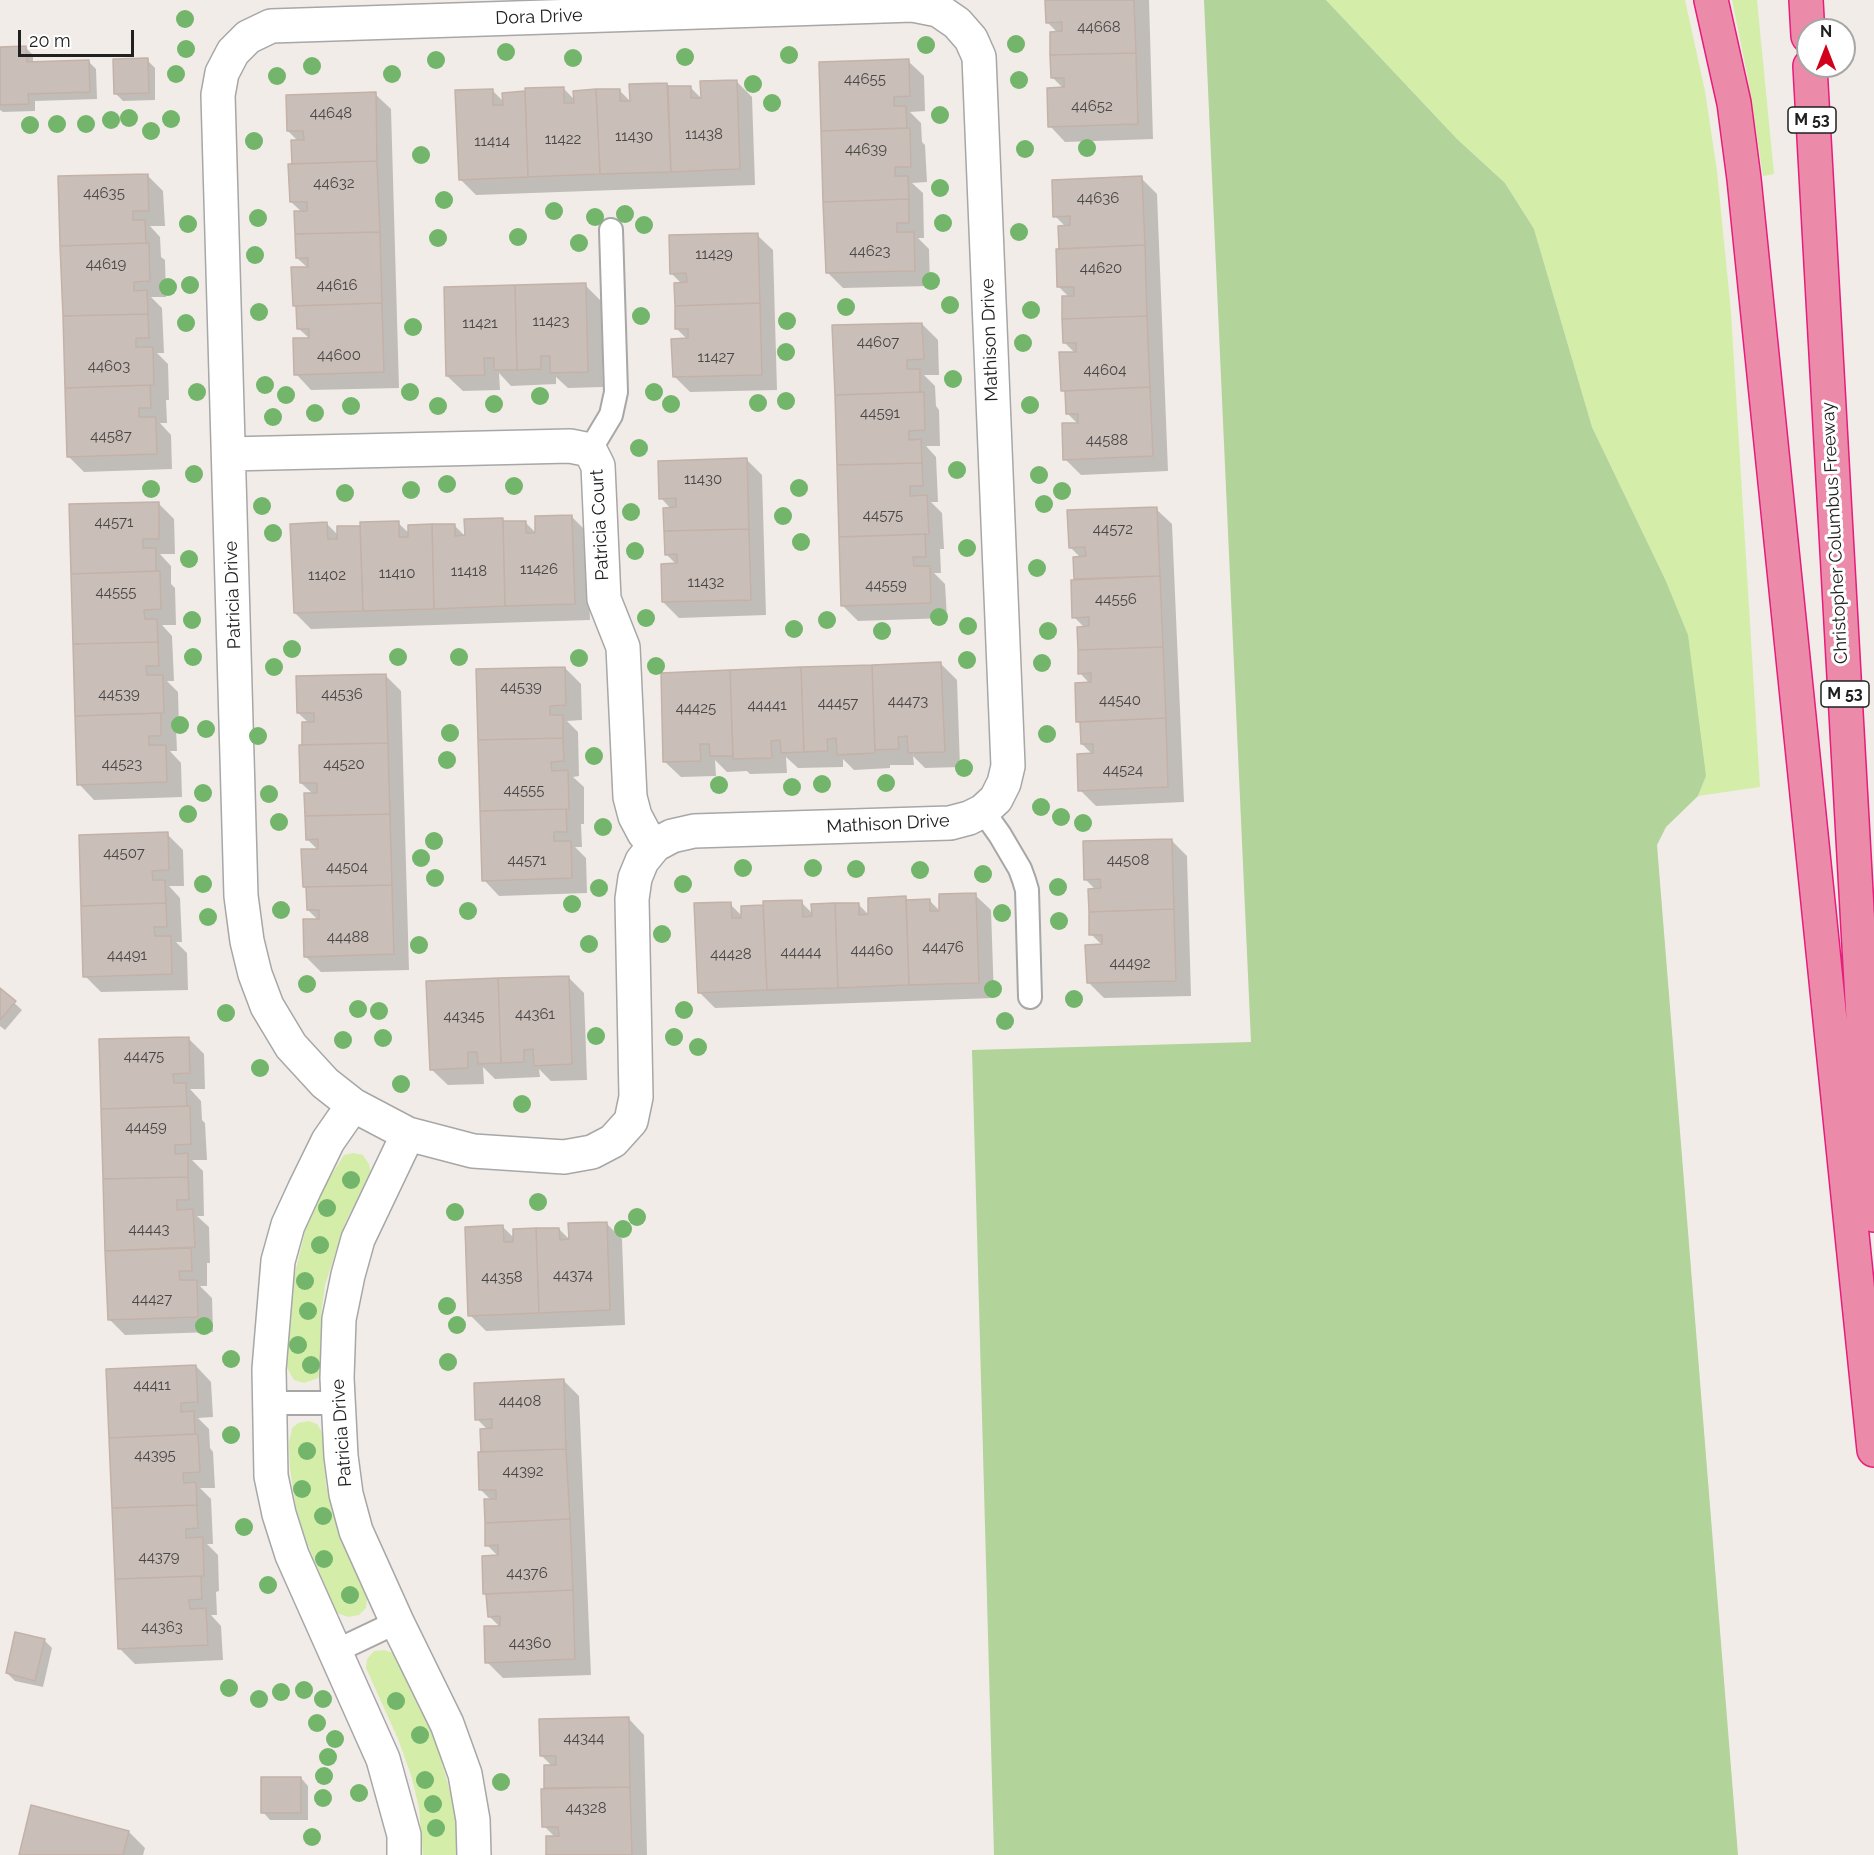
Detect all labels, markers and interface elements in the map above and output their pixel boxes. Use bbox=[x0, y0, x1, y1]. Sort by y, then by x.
street label: Dora Drive bbox=[495, 5, 583, 29]
scale bar bbox=[21, 18, 136, 56]
house number: 44668 bbox=[1077, 18, 1121, 36]
north arrow bbox=[1796, 18, 1856, 78]
text: N bbox=[1820, 22, 1832, 41]
text: 20 m bbox=[29, 30, 71, 51]
house number: 44655 bbox=[844, 70, 886, 88]
house number: 44652 bbox=[1071, 97, 1113, 115]
house number: 44648 bbox=[310, 104, 352, 122]
road number: M 53 bbox=[1788, 107, 1836, 133]
house number: 11438 bbox=[685, 125, 723, 143]
house number: 11430 bbox=[615, 127, 653, 145]
house number: 11422 bbox=[545, 130, 581, 148]
house number: 11414 bbox=[474, 132, 510, 150]
house number: 44639 bbox=[845, 140, 887, 158]
house number: 44632 bbox=[313, 174, 355, 192]
house number: 44635 bbox=[83, 184, 125, 202]
house number: 44636 bbox=[1077, 189, 1119, 207]
house number: 44623 bbox=[849, 242, 891, 260]
house number: 11429 bbox=[695, 245, 733, 263]
house number: 44619 bbox=[86, 255, 126, 273]
house number: 44620 bbox=[1080, 259, 1122, 277]
house number: 44616 bbox=[317, 276, 357, 294]
street label: Mathison Drive bbox=[977, 278, 1003, 402]
house number: 11423 bbox=[533, 312, 569, 330]
house number: 11421 bbox=[462, 314, 498, 332]
house number: 44607 bbox=[857, 333, 899, 351]
house number: 44600 bbox=[317, 346, 361, 364]
house number: 11427 bbox=[698, 348, 734, 366]
house number: 44603 bbox=[88, 357, 130, 375]
house number: 44604 bbox=[1084, 361, 1126, 379]
street label: Christopher Columbus Freeway bbox=[1817, 402, 1853, 664]
house number: 44591 bbox=[860, 404, 900, 422]
house number: 44587 bbox=[90, 427, 132, 445]
house number: 44588 bbox=[1086, 431, 1128, 449]
street label: Patricia Court bbox=[586, 469, 614, 581]
house number: 11430 bbox=[684, 470, 722, 488]
house number: 44575 bbox=[863, 506, 903, 524]
house number: 44571 bbox=[95, 513, 133, 531]
house number: 44572 bbox=[1093, 520, 1133, 538]
street label: Patricia Drive bbox=[220, 541, 246, 649]
house number: 11426 bbox=[520, 560, 558, 578]
house number: 11418 bbox=[451, 562, 487, 580]
house number: 11410 bbox=[379, 564, 415, 582]
house number: 11402 bbox=[308, 566, 346, 584]
house number: 11432 bbox=[688, 573, 724, 591]
house number: 44559 bbox=[865, 576, 907, 594]
house number: 44555 bbox=[96, 583, 136, 601]
house number: 44556 bbox=[1095, 590, 1137, 608]
house number: 44539 bbox=[500, 678, 542, 696]
road number: M 53 bbox=[1821, 681, 1869, 707]
house number: 44539 bbox=[98, 685, 140, 703]
house number: 44536 bbox=[321, 685, 363, 703]
house number: 44540 bbox=[1099, 691, 1141, 709]
house number: 44473 bbox=[888, 692, 928, 710]
house number: 44457 bbox=[818, 694, 858, 712]
house number: 44441 bbox=[747, 696, 787, 714]
house number: 44425 bbox=[676, 699, 716, 717]
house number: 44523 bbox=[102, 755, 142, 773]
house number: 44520 bbox=[323, 755, 365, 773]
house number: 44524 bbox=[1103, 761, 1143, 779]
house number: 44555 bbox=[504, 781, 544, 799]
street label: Mathison Drive bbox=[826, 810, 950, 838]
house number: 44507 bbox=[103, 844, 145, 862]
house number: 44571 bbox=[508, 851, 546, 869]
house number: 44508 bbox=[1107, 851, 1149, 869]
house number: 44504 bbox=[326, 858, 368, 876]
house number: 44488 bbox=[327, 928, 369, 946]
house number: 44476 bbox=[922, 938, 964, 956]
house number: 44460 bbox=[851, 941, 893, 959]
house number: 44444 bbox=[781, 943, 821, 961]
house number: 44428 bbox=[710, 945, 752, 963]
house number: 44491 bbox=[107, 946, 147, 964]
house number: 44492 bbox=[1109, 954, 1151, 972]
house number: 44361 bbox=[515, 1005, 555, 1023]
house number: 44345 bbox=[444, 1007, 484, 1025]
house number: 44475 bbox=[124, 1047, 164, 1065]
house number: 44459 bbox=[125, 1118, 167, 1136]
house number: 44443 bbox=[129, 1220, 169, 1238]
house number: 44374 bbox=[553, 1266, 593, 1284]
house number: 44358 bbox=[481, 1268, 523, 1286]
house number: 44427 bbox=[132, 1290, 172, 1308]
house number: 44411 bbox=[133, 1376, 171, 1394]
street label: Patricia Drive bbox=[327, 1378, 357, 1488]
house number: 44408 bbox=[499, 1392, 541, 1410]
house number: 44395 bbox=[134, 1446, 176, 1464]
house number: 44392 bbox=[503, 1462, 543, 1480]
house number: 44379 bbox=[138, 1548, 180, 1566]
house number: 44376 bbox=[506, 1564, 548, 1582]
house number: 44363 bbox=[141, 1618, 183, 1636]
house number: 44360 bbox=[509, 1634, 551, 1652]
house number: 44344 bbox=[564, 1729, 604, 1747]
house number: 44328 bbox=[565, 1799, 607, 1817]

